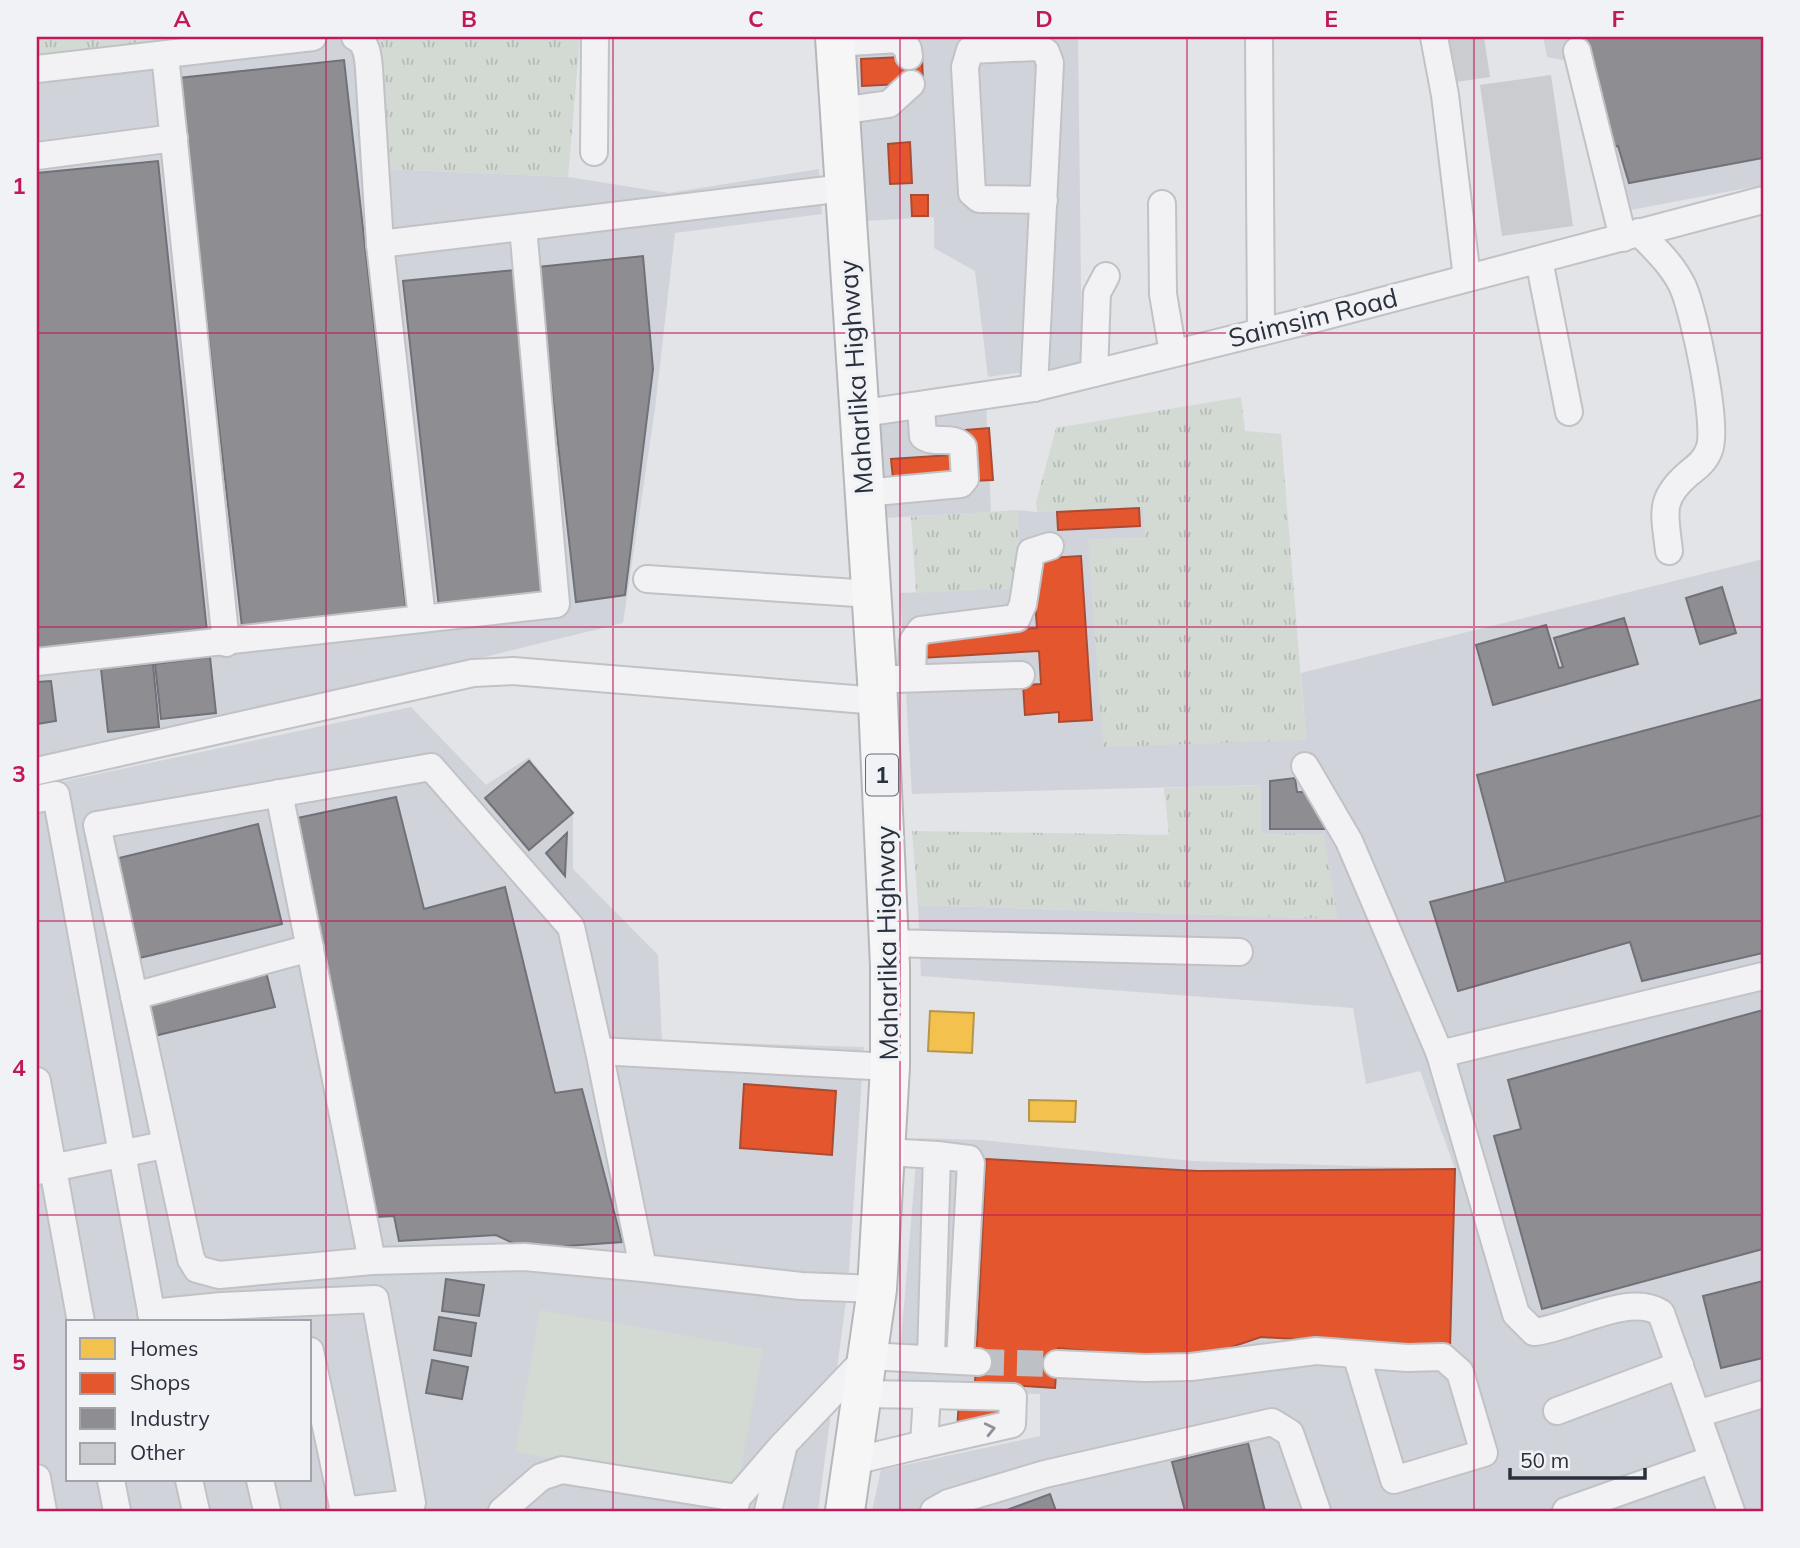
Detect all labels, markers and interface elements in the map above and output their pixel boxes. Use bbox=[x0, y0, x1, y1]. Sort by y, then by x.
text: A bbox=[173, 4, 191, 33]
text: B bbox=[461, 4, 477, 33]
text: C bbox=[748, 4, 764, 33]
text: D bbox=[1035, 4, 1053, 33]
text: E bbox=[1324, 4, 1338, 33]
text: F bbox=[1611, 4, 1625, 33]
text: 1 bbox=[12, 171, 26, 200]
street label: Maharlika Highway bbox=[831, 259, 880, 495]
street label: Saimsim Road bbox=[1225, 281, 1401, 354]
text: 2 bbox=[12, 465, 26, 494]
road number: 1 bbox=[866, 754, 898, 796]
text: 3 bbox=[12, 759, 26, 788]
street label: Maharlika Highway bbox=[868, 825, 905, 1061]
text: 4 bbox=[12, 1053, 26, 1082]
legend bbox=[66, 1320, 312, 1482]
text: Homes bbox=[130, 1335, 198, 1361]
text: 5 bbox=[12, 1347, 26, 1376]
text: Shops bbox=[130, 1369, 190, 1395]
text: Industry bbox=[130, 1405, 210, 1431]
one-way arrow bbox=[984, 1422, 996, 1437]
scale bar bbox=[1510, 1436, 1644, 1480]
text: Other bbox=[130, 1439, 185, 1465]
text: 50 m bbox=[1520, 1447, 1569, 1473]

